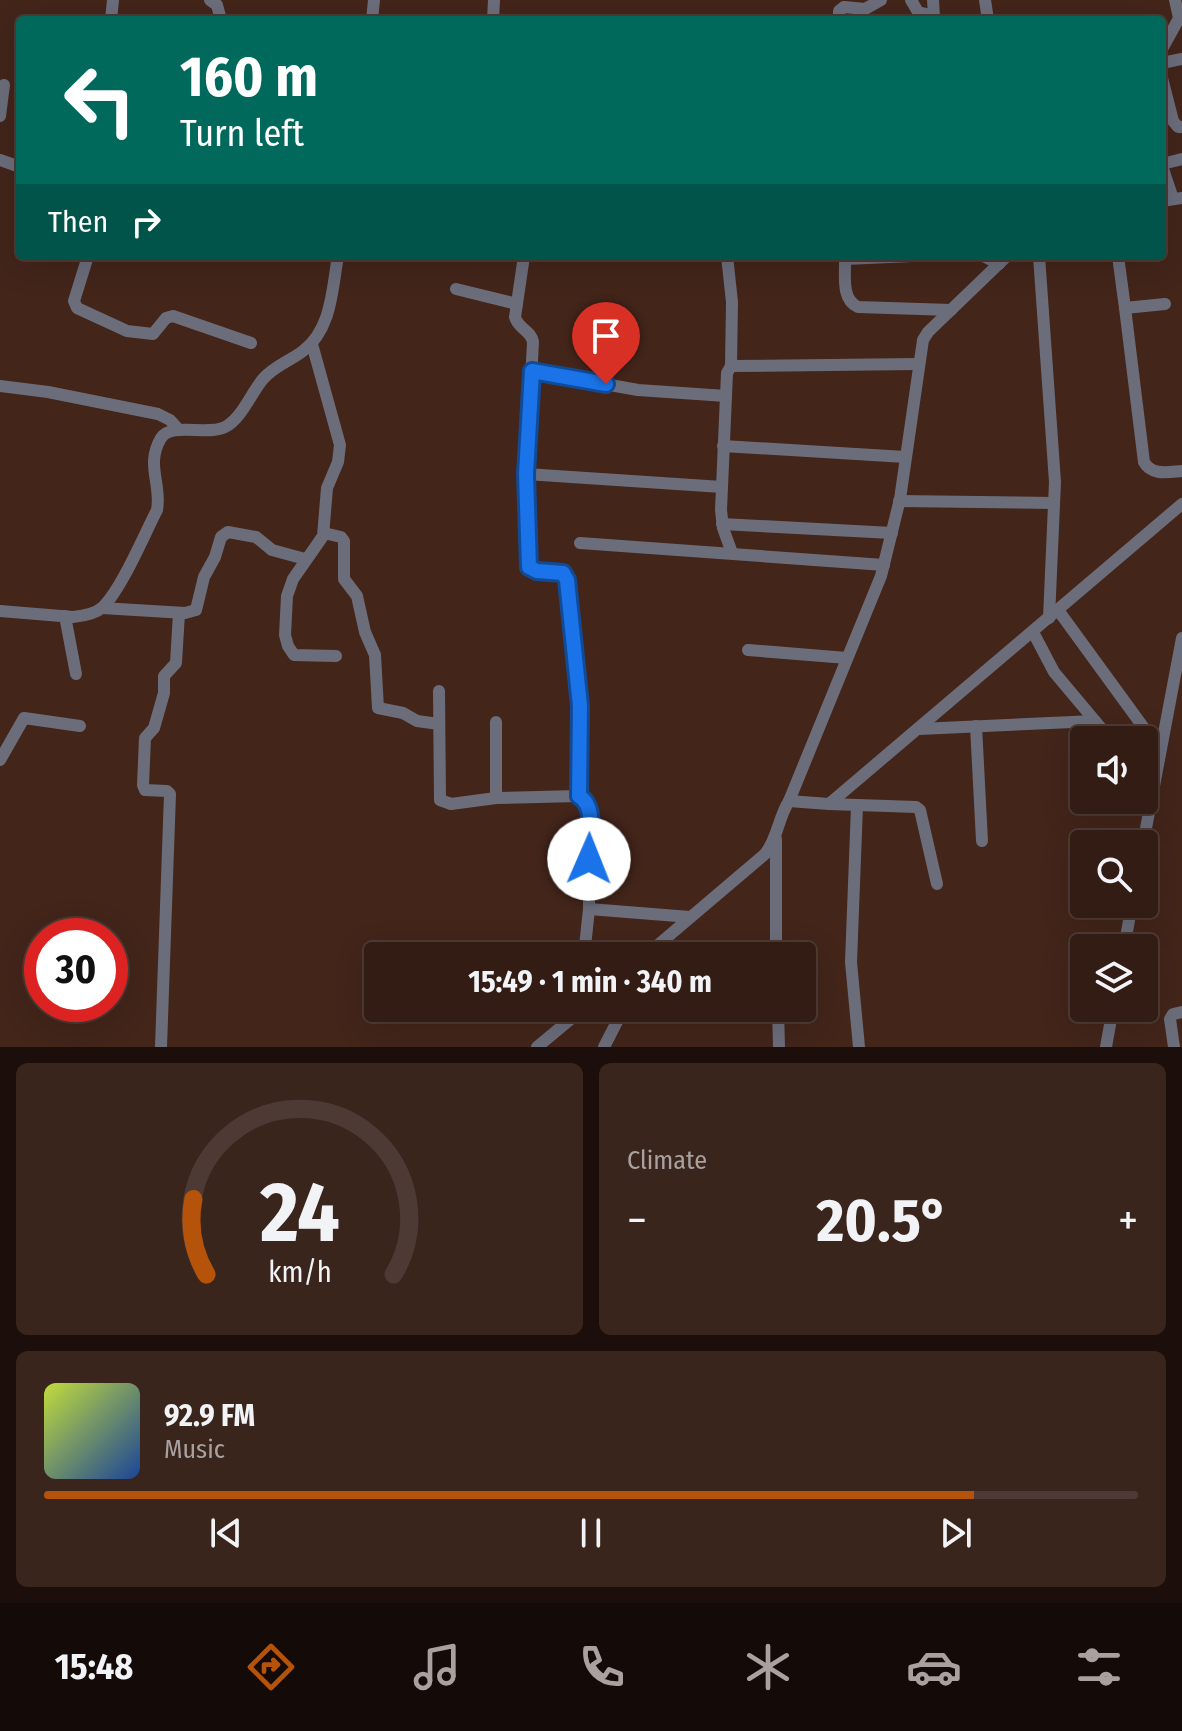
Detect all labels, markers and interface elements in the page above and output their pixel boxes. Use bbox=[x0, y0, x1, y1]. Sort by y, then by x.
text: 160 m bbox=[180, 44, 318, 111]
icon: left bbox=[48, 48, 152, 152]
text: Turn left bbox=[180, 112, 304, 156]
icon: right bbox=[124, 200, 168, 244]
text: Then bbox=[48, 204, 108, 240]
pin bbox=[572, 302, 640, 384]
icon: arrive bbox=[584, 314, 628, 358]
map controls bbox=[1070, 726, 1158, 1022]
button: sound bbox=[1070, 726, 1158, 814]
position arrow bbox=[547, 817, 631, 901]
button: search bbox=[1070, 830, 1158, 918]
speed limit sign: 30 bbox=[24, 918, 128, 1022]
button: layers bbox=[1070, 934, 1158, 1022]
text: 15:49 · 1 min · 340 m bbox=[468, 964, 712, 1000]
text: Climate bbox=[627, 1145, 707, 1176]
text: 24 bbox=[259, 1163, 339, 1263]
text: 20.5° bbox=[817, 1185, 948, 1257]
text: − bbox=[627, 1194, 647, 1247]
text: + bbox=[1118, 1194, 1138, 1247]
text: km/h bbox=[268, 1255, 331, 1290]
text: 92.9 FM bbox=[164, 1398, 255, 1434]
text: Music bbox=[164, 1434, 225, 1465]
icon: previous bbox=[204, 1511, 248, 1555]
icon: pause bbox=[569, 1511, 613, 1555]
icon: next bbox=[934, 1511, 978, 1555]
icon: directions bbox=[243, 1639, 299, 1695]
icon: music bbox=[409, 1639, 465, 1695]
icon: phone bbox=[574, 1639, 630, 1695]
icon: climate bbox=[740, 1639, 796, 1695]
icon: car bbox=[906, 1639, 962, 1695]
icon: filters bbox=[1071, 1639, 1127, 1695]
text: 15:48 bbox=[55, 1645, 133, 1689]

